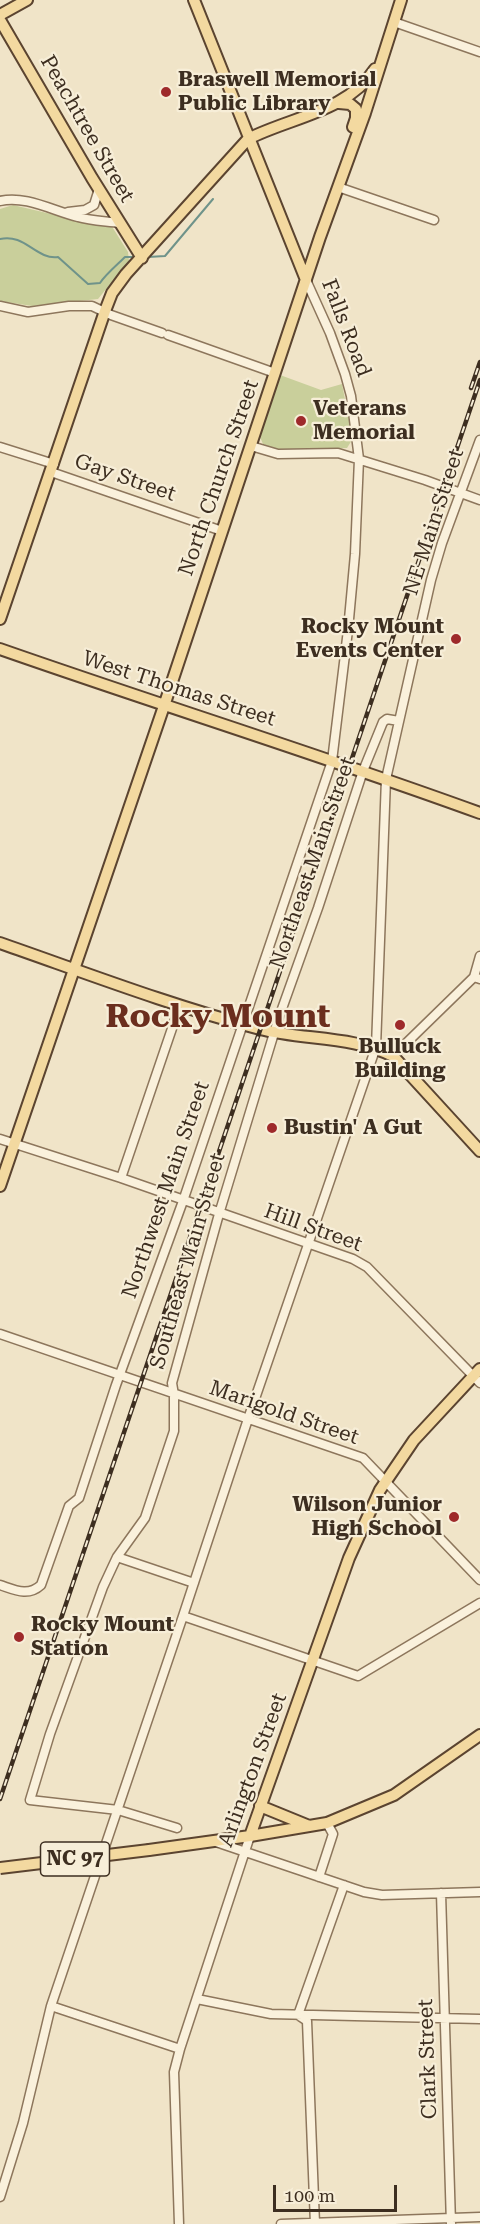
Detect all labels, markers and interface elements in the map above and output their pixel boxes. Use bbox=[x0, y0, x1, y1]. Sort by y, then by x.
street label: Peachtree Street bbox=[35, 51, 139, 207]
place label: Braswell Memorial Public Library bbox=[178, 67, 376, 117]
marker: Braswell Memorial Public Library bbox=[159, 85, 173, 99]
street label: Falls Road bbox=[316, 276, 376, 380]
street label: North Church Street bbox=[174, 377, 264, 579]
place label: Veterans Memorial bbox=[313, 396, 415, 446]
marker: Veterans Memorial bbox=[294, 414, 308, 428]
street label: NE Main Street bbox=[398, 446, 470, 598]
street label: Gay Street bbox=[71, 449, 179, 507]
place label: Rocky Mount Events Center bbox=[296, 614, 444, 664]
marker: Rocky Mount Events Center bbox=[449, 632, 463, 646]
street label: West Thomas Street bbox=[79, 646, 279, 732]
street label: Northeast Main Street bbox=[265, 754, 361, 972]
district label: Rocky Mount bbox=[106, 997, 330, 1037]
marker: Bulluck Building bbox=[393, 1018, 407, 1032]
place label: Bulluck Building bbox=[355, 1034, 445, 1084]
street label: Northwest Main Street bbox=[117, 1078, 215, 1302]
place label: Bustin' A Gut bbox=[284, 1115, 422, 1141]
marker: Bustin' A Gut bbox=[265, 1121, 279, 1135]
street label: Southeast Main Street bbox=[145, 1150, 231, 1372]
street label: Hill Street bbox=[260, 1199, 366, 1257]
street label: Marigold Street bbox=[206, 1376, 362, 1450]
place label: Wilson Junior High School bbox=[292, 1492, 442, 1542]
marker: Wilson Junior High School bbox=[447, 1510, 461, 1524]
place label: Rocky Mount Station bbox=[31, 1612, 174, 1662]
marker: Rocky Mount Station bbox=[12, 1630, 26, 1644]
street label: Arlington Street bbox=[213, 1690, 293, 1850]
road number: NC 97 bbox=[40, 1842, 110, 1876]
street label: Clark Street bbox=[413, 1998, 443, 2120]
scale bar bbox=[276, 2173, 400, 2211]
text: 100 m bbox=[284, 2185, 335, 2206]

